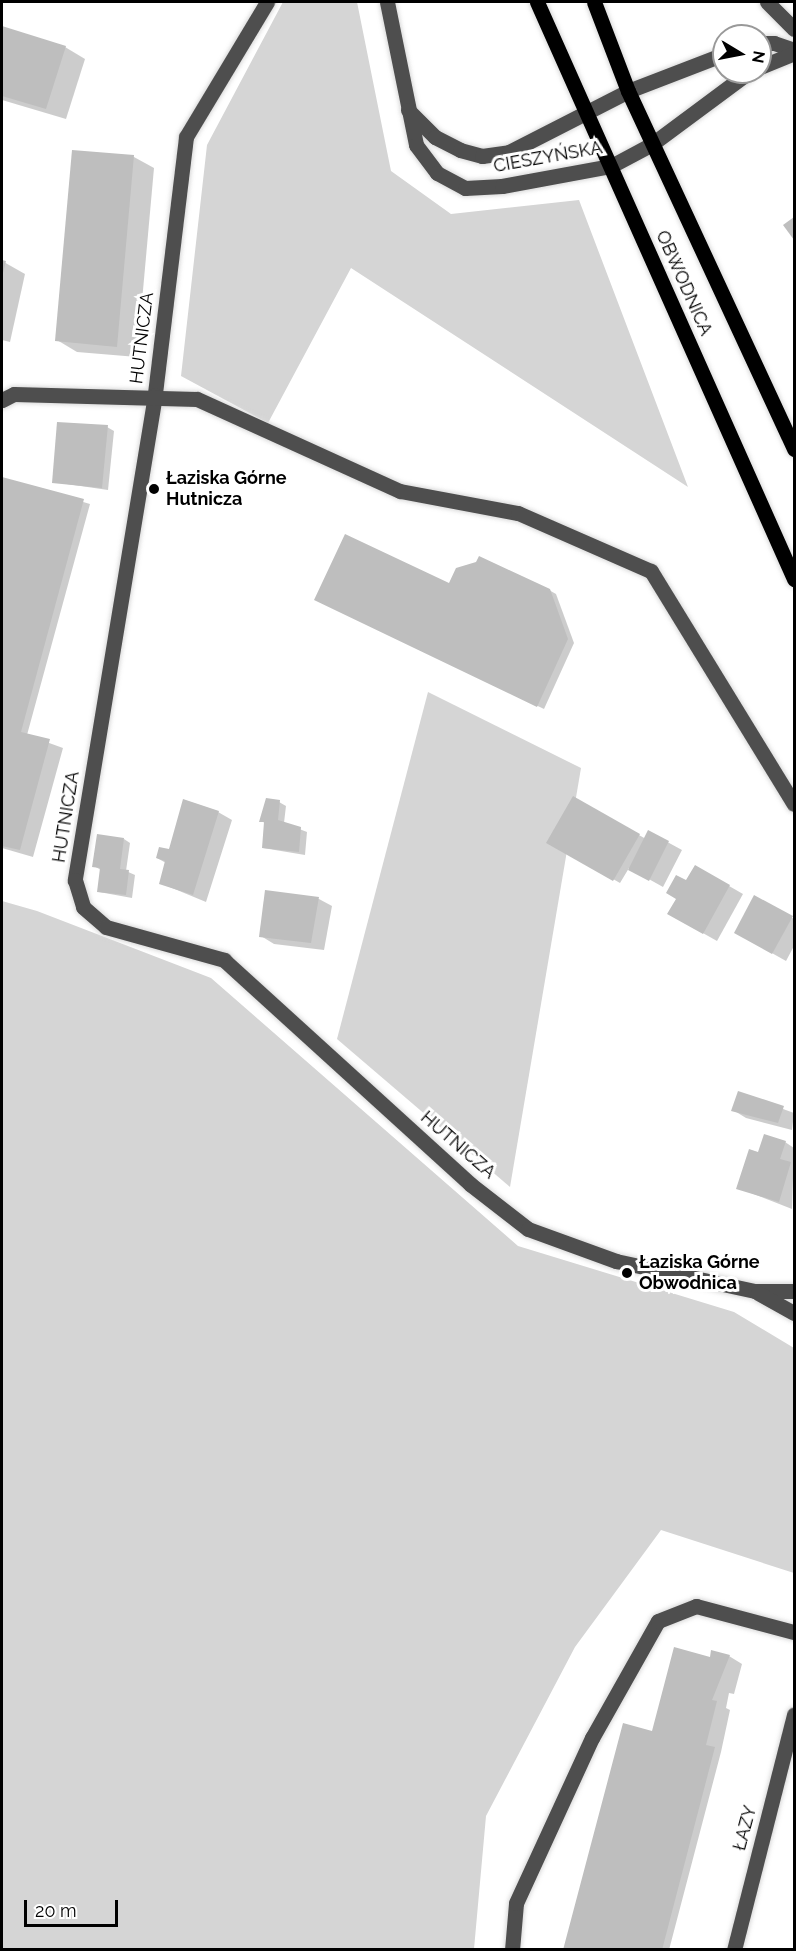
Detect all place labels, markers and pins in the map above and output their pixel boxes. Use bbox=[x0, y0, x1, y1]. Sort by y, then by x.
place label: Łaziska Górne Hutnicza bbox=[166, 468, 287, 510]
marker: Łaziska Górne Hutnicza bbox=[147, 482, 161, 496]
place label: Łaziska Górne Obwodnica bbox=[639, 1252, 760, 1294]
marker: Łaziska Górne Obwodnica bbox=[620, 1266, 634, 1280]

